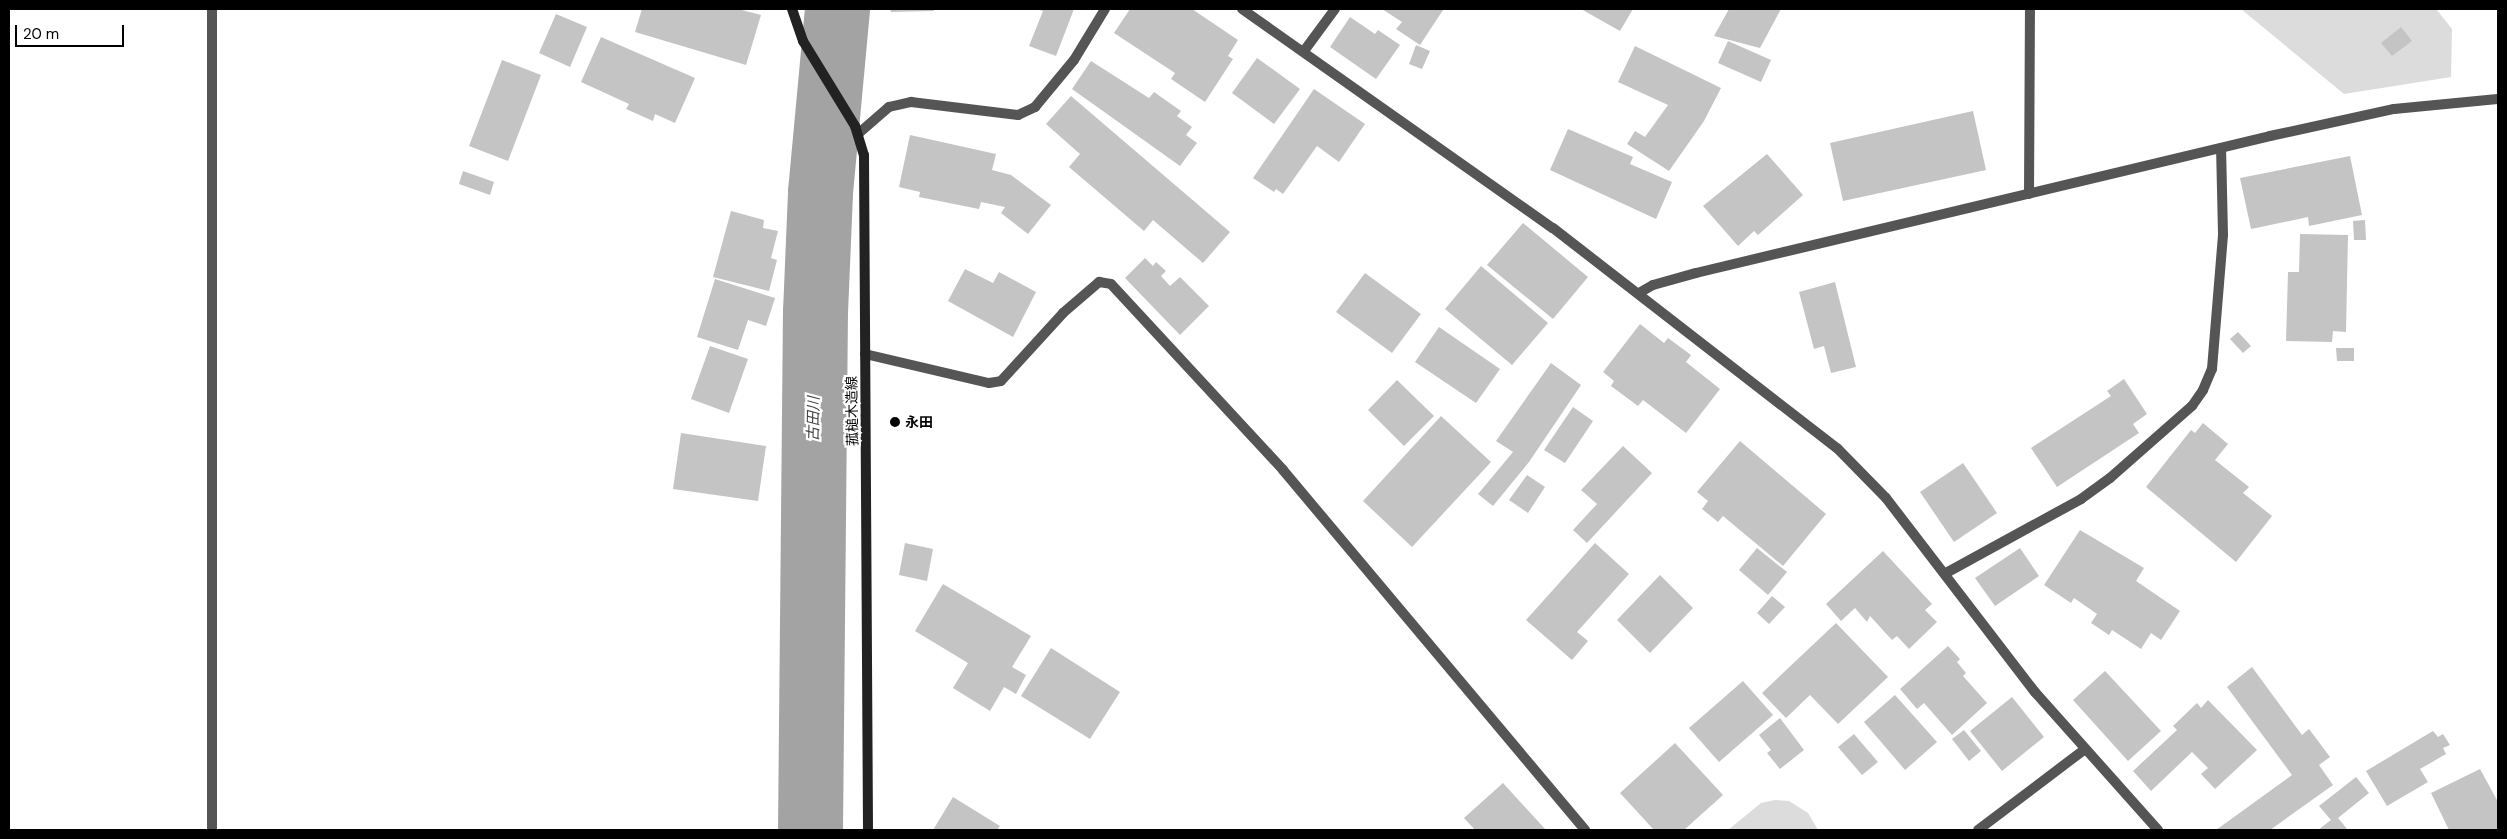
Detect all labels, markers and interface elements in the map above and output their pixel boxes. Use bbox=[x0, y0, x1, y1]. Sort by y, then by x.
scale bar bbox=[18, 15, 126, 47]
text: 20 m bbox=[23, 24, 59, 44]
street label: 菰槌木造線 bbox=[843, 376, 861, 446]
water label: 古田川 bbox=[805, 396, 823, 442]
place label: 永田 bbox=[905, 414, 933, 430]
marker: 永田 bbox=[889, 416, 901, 428]

